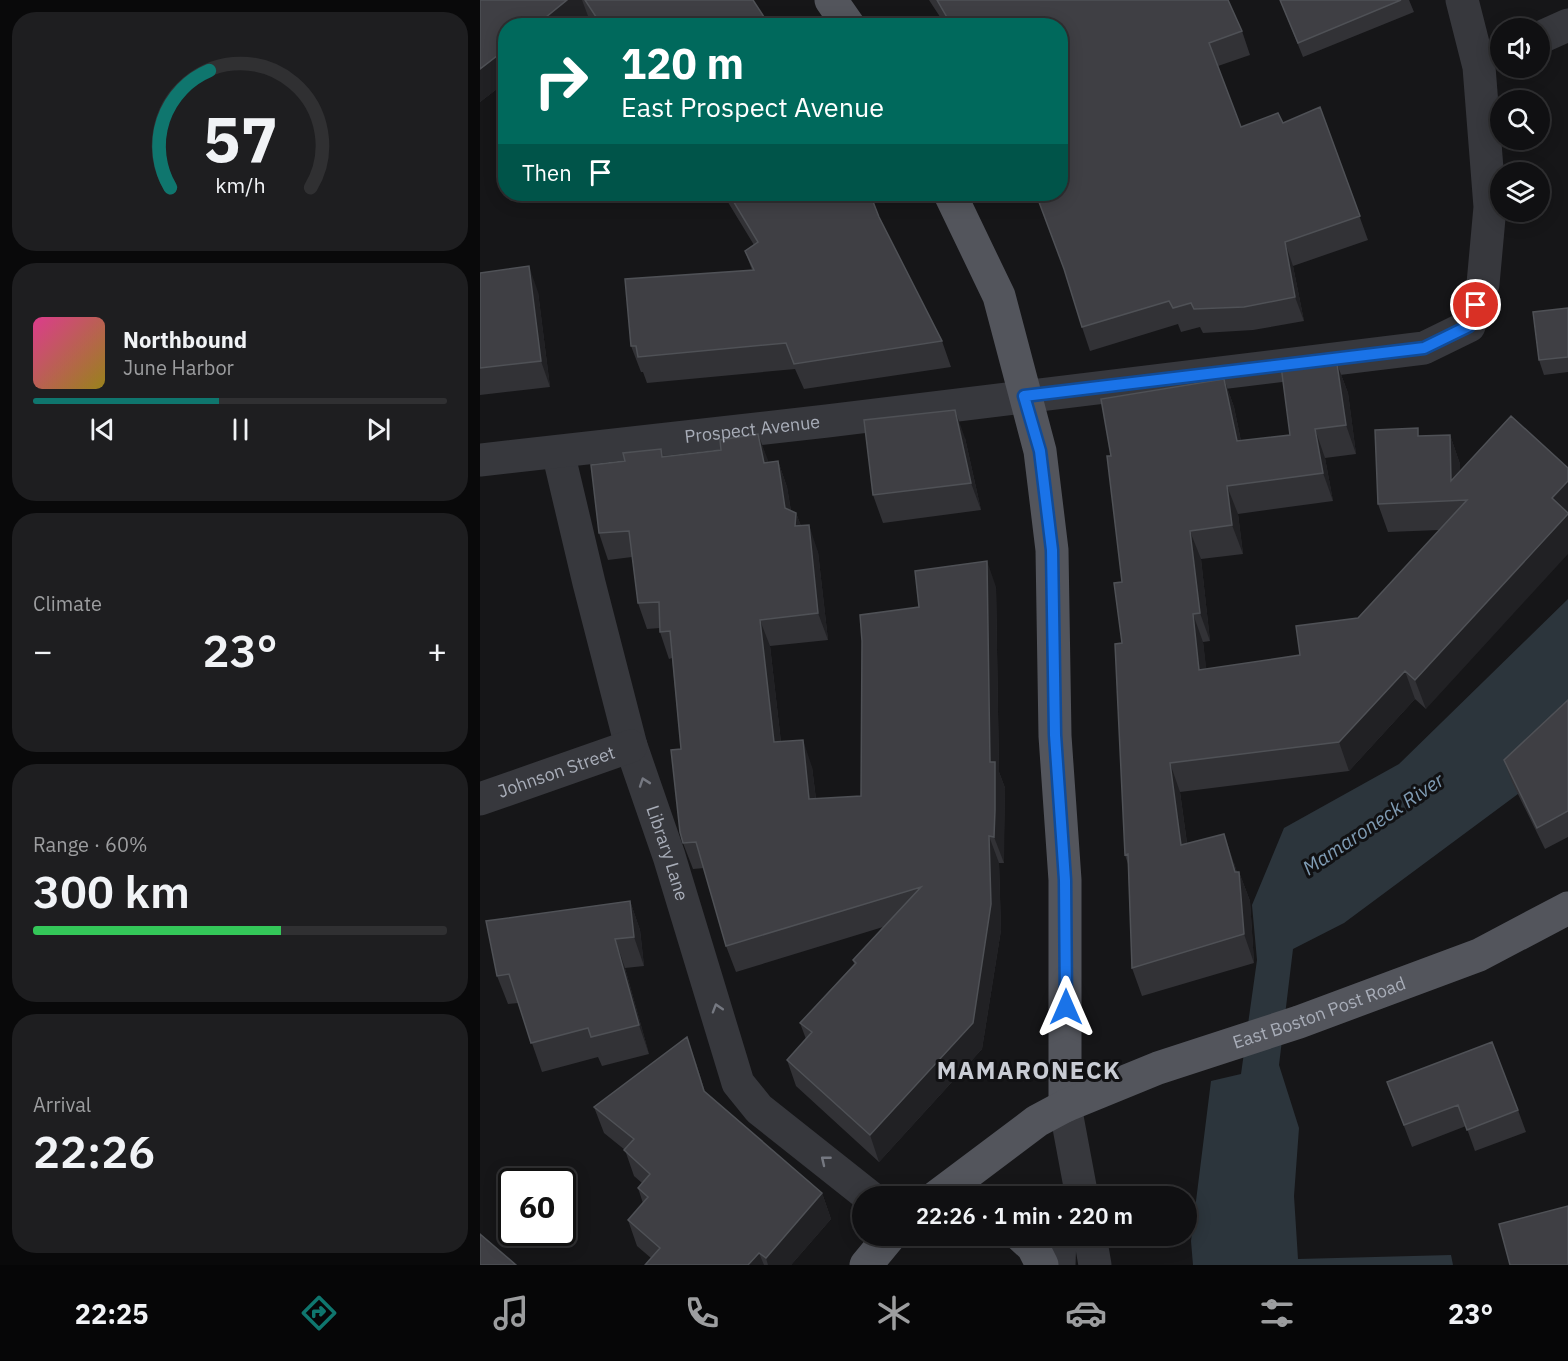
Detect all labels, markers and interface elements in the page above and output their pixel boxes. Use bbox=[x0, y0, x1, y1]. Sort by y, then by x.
map controls bbox=[1490, 18, 1550, 222]
button: sound bbox=[1490, 18, 1550, 78]
text: 120 m bbox=[621, 36, 744, 91]
icon: right bbox=[522, 42, 600, 120]
text: East Prospect Avenue bbox=[621, 89, 884, 124]
button: search bbox=[1490, 90, 1550, 150]
text: 57 bbox=[203, 98, 277, 179]
icon: arrive bbox=[584, 156, 617, 189]
text: Then bbox=[522, 158, 572, 187]
button: layers bbox=[1490, 162, 1550, 222]
text: km/h bbox=[215, 172, 265, 200]
pin bbox=[1450, 279, 1501, 330]
icon: arrive bbox=[1459, 288, 1492, 321]
text: Northbound bbox=[123, 325, 247, 354]
text: June Harbor bbox=[123, 354, 234, 381]
street label: Prospect Avenue bbox=[683, 410, 821, 448]
icon: previous bbox=[86, 413, 119, 446]
icon: pause bbox=[224, 413, 257, 446]
icon: next bbox=[362, 413, 395, 446]
text: Climate bbox=[33, 590, 102, 617]
text: 23° bbox=[202, 621, 278, 679]
text: − bbox=[33, 629, 53, 672]
text: + bbox=[427, 629, 447, 672]
street label: Johnson Street bbox=[495, 741, 618, 803]
water label: Mamaroneck River bbox=[1297, 766, 1449, 881]
one-way arrow bbox=[639, 778, 651, 788]
street label: Library Lane bbox=[641, 802, 694, 903]
text: Range · 60% bbox=[33, 831, 148, 858]
text: 300 km bbox=[33, 862, 190, 920]
street label: East Boston Post Road bbox=[1230, 971, 1409, 1054]
position arrow bbox=[1034, 975, 1098, 1039]
one-way arrow bbox=[712, 1003, 724, 1014]
district label: MAMARONECK bbox=[937, 1054, 1121, 1086]
text: Arrival bbox=[33, 1091, 91, 1118]
text: 22:26 bbox=[33, 1122, 155, 1180]
one-way arrow bbox=[821, 1157, 832, 1168]
speed limit sign: 60 bbox=[498, 1168, 576, 1246]
text: 22:26 · 1 min · 220 m bbox=[916, 1201, 1133, 1230]
icon: directions bbox=[298, 1292, 340, 1334]
icon: music bbox=[490, 1292, 532, 1334]
icon: phone bbox=[681, 1292, 723, 1334]
icon: climate bbox=[873, 1292, 915, 1334]
icon: car bbox=[1065, 1292, 1107, 1334]
icon: filters bbox=[1256, 1292, 1298, 1334]
text: 22:25 bbox=[75, 1296, 149, 1331]
text: 23° bbox=[1448, 1296, 1493, 1331]

